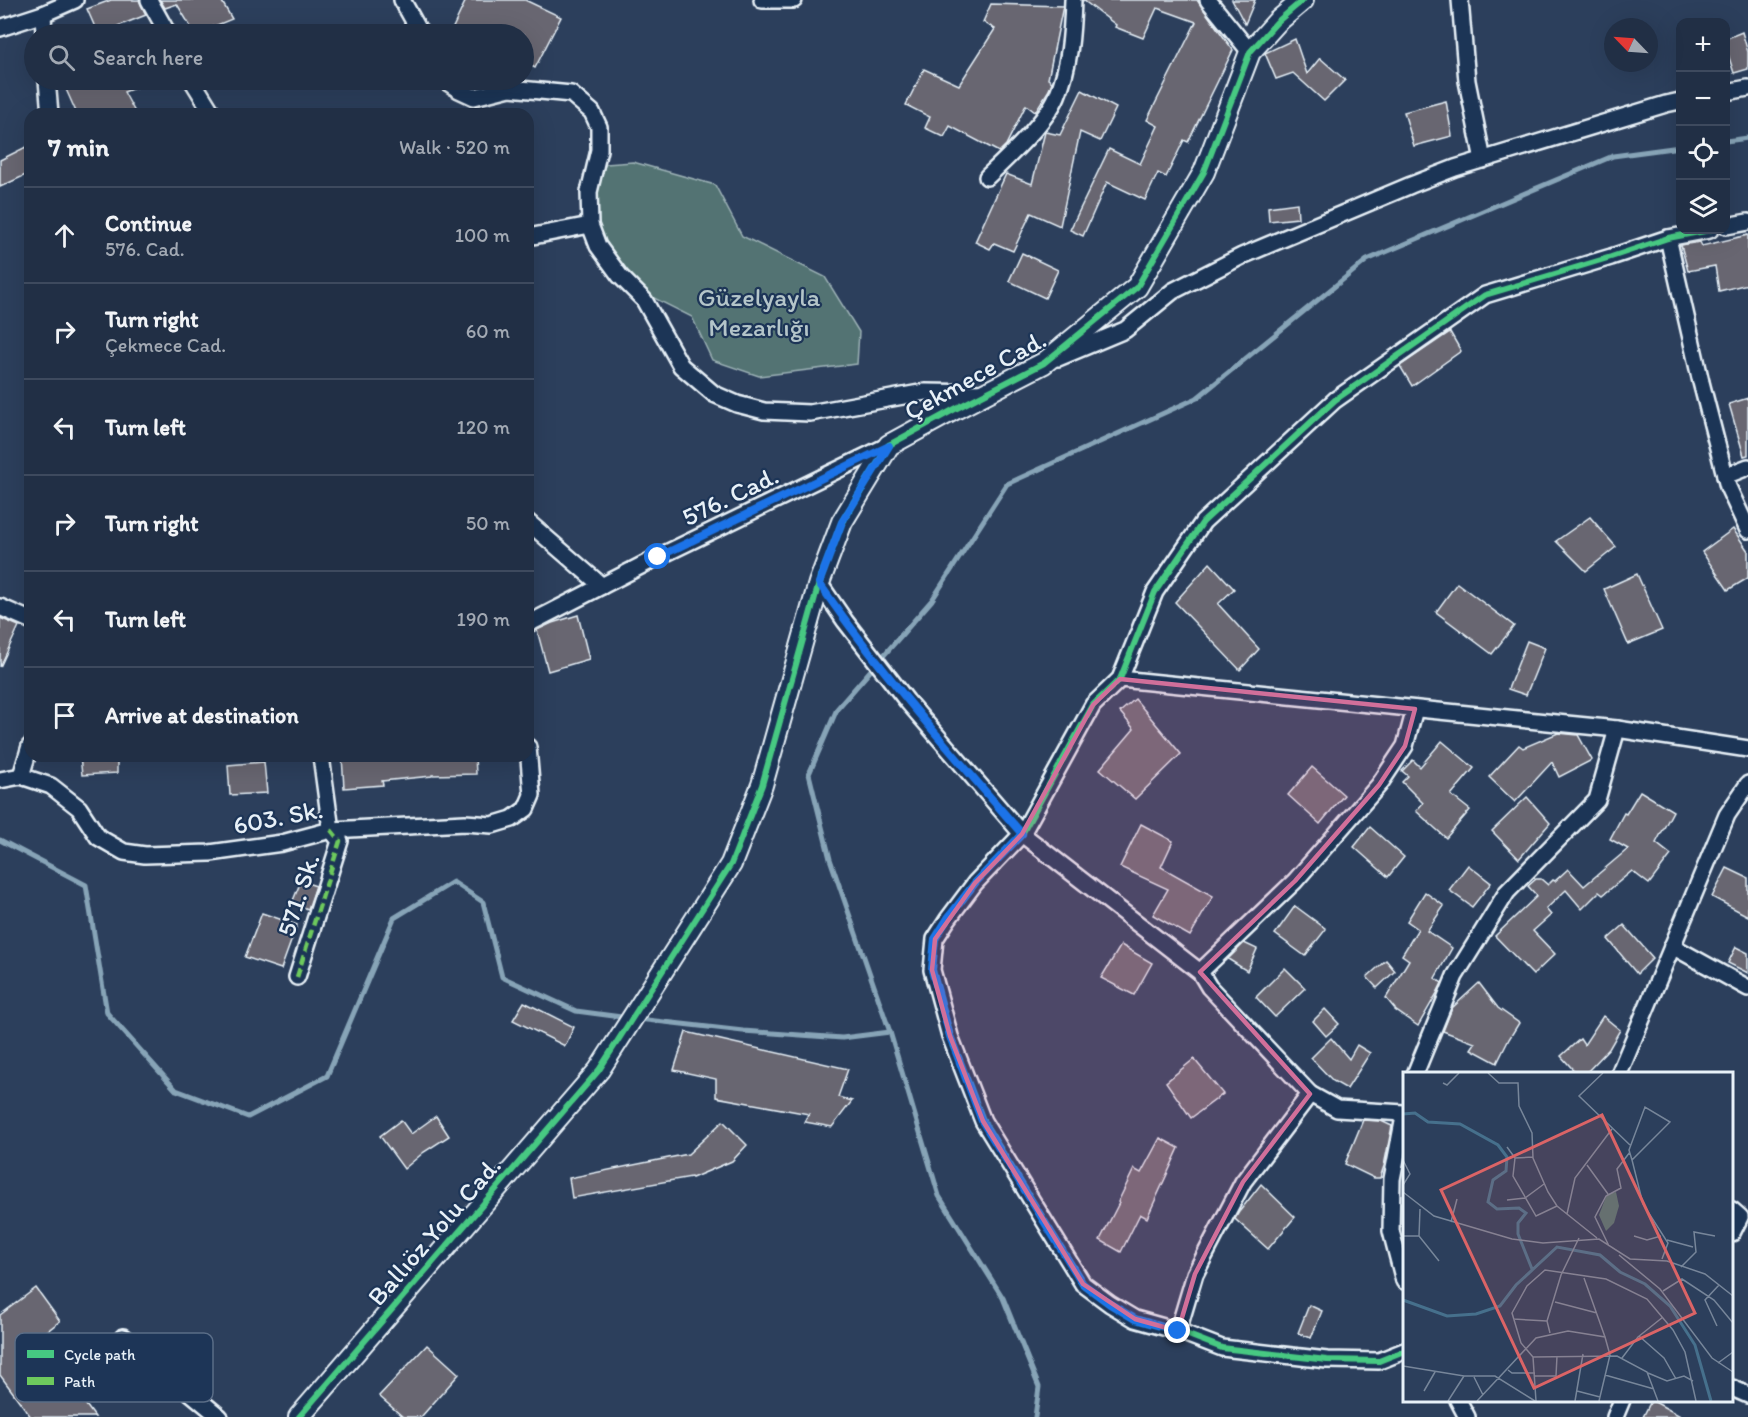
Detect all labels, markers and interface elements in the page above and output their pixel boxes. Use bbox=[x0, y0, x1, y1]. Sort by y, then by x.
north arrow bbox=[1604, 18, 1658, 72]
map controls bbox=[1676, 18, 1730, 234]
button: + bbox=[1676, 18, 1730, 72]
search box bbox=[24, 24, 534, 90]
icon: search bbox=[45, 41, 78, 74]
text: Search here bbox=[93, 44, 203, 71]
button: − bbox=[1676, 72, 1730, 126]
button: locate bbox=[1676, 126, 1730, 180]
text: 7 min bbox=[48, 131, 109, 163]
text: Walk · 520 m bbox=[399, 135, 510, 159]
button: layers bbox=[1676, 180, 1730, 234]
text: Continue bbox=[105, 210, 192, 237]
icon: ahead bbox=[48, 219, 81, 252]
text: 100 m bbox=[455, 223, 510, 247]
text: 576. Cad. bbox=[105, 237, 185, 261]
park label: Güzelyayla Mezarlığı bbox=[698, 281, 821, 343]
text: Turn right bbox=[105, 306, 199, 333]
icon: right bbox=[48, 315, 81, 348]
text: 60 m bbox=[466, 319, 510, 343]
street label: Çekmece Cad. bbox=[898, 323, 1052, 427]
text: Çekmece Cad. bbox=[105, 333, 226, 357]
icon: left bbox=[48, 411, 81, 444]
text: Turn left bbox=[105, 414, 186, 441]
text: 120 m bbox=[457, 415, 510, 439]
street label: 576. Cad. bbox=[676, 459, 784, 533]
icon: right bbox=[48, 507, 81, 540]
text: Turn right bbox=[105, 510, 199, 537]
text: 50 m bbox=[466, 511, 510, 535]
route start bbox=[644, 543, 670, 569]
icon: left bbox=[48, 603, 81, 636]
text: Turn left bbox=[105, 606, 186, 633]
text: 190 m bbox=[457, 607, 510, 631]
icon: arrive bbox=[48, 699, 81, 732]
text: Arrive at destination bbox=[105, 702, 299, 729]
street label: 603. Sk. bbox=[230, 793, 326, 841]
street label: 571. Sk. bbox=[270, 849, 326, 941]
inset map bbox=[1403, 1072, 1733, 1402]
street label: Ballıöz Yolu Cad. bbox=[360, 1150, 508, 1312]
route end bbox=[1164, 1317, 1190, 1343]
legend bbox=[15, 1333, 213, 1402]
text: Cycle path bbox=[64, 1345, 136, 1364]
text: Path bbox=[64, 1372, 95, 1391]

